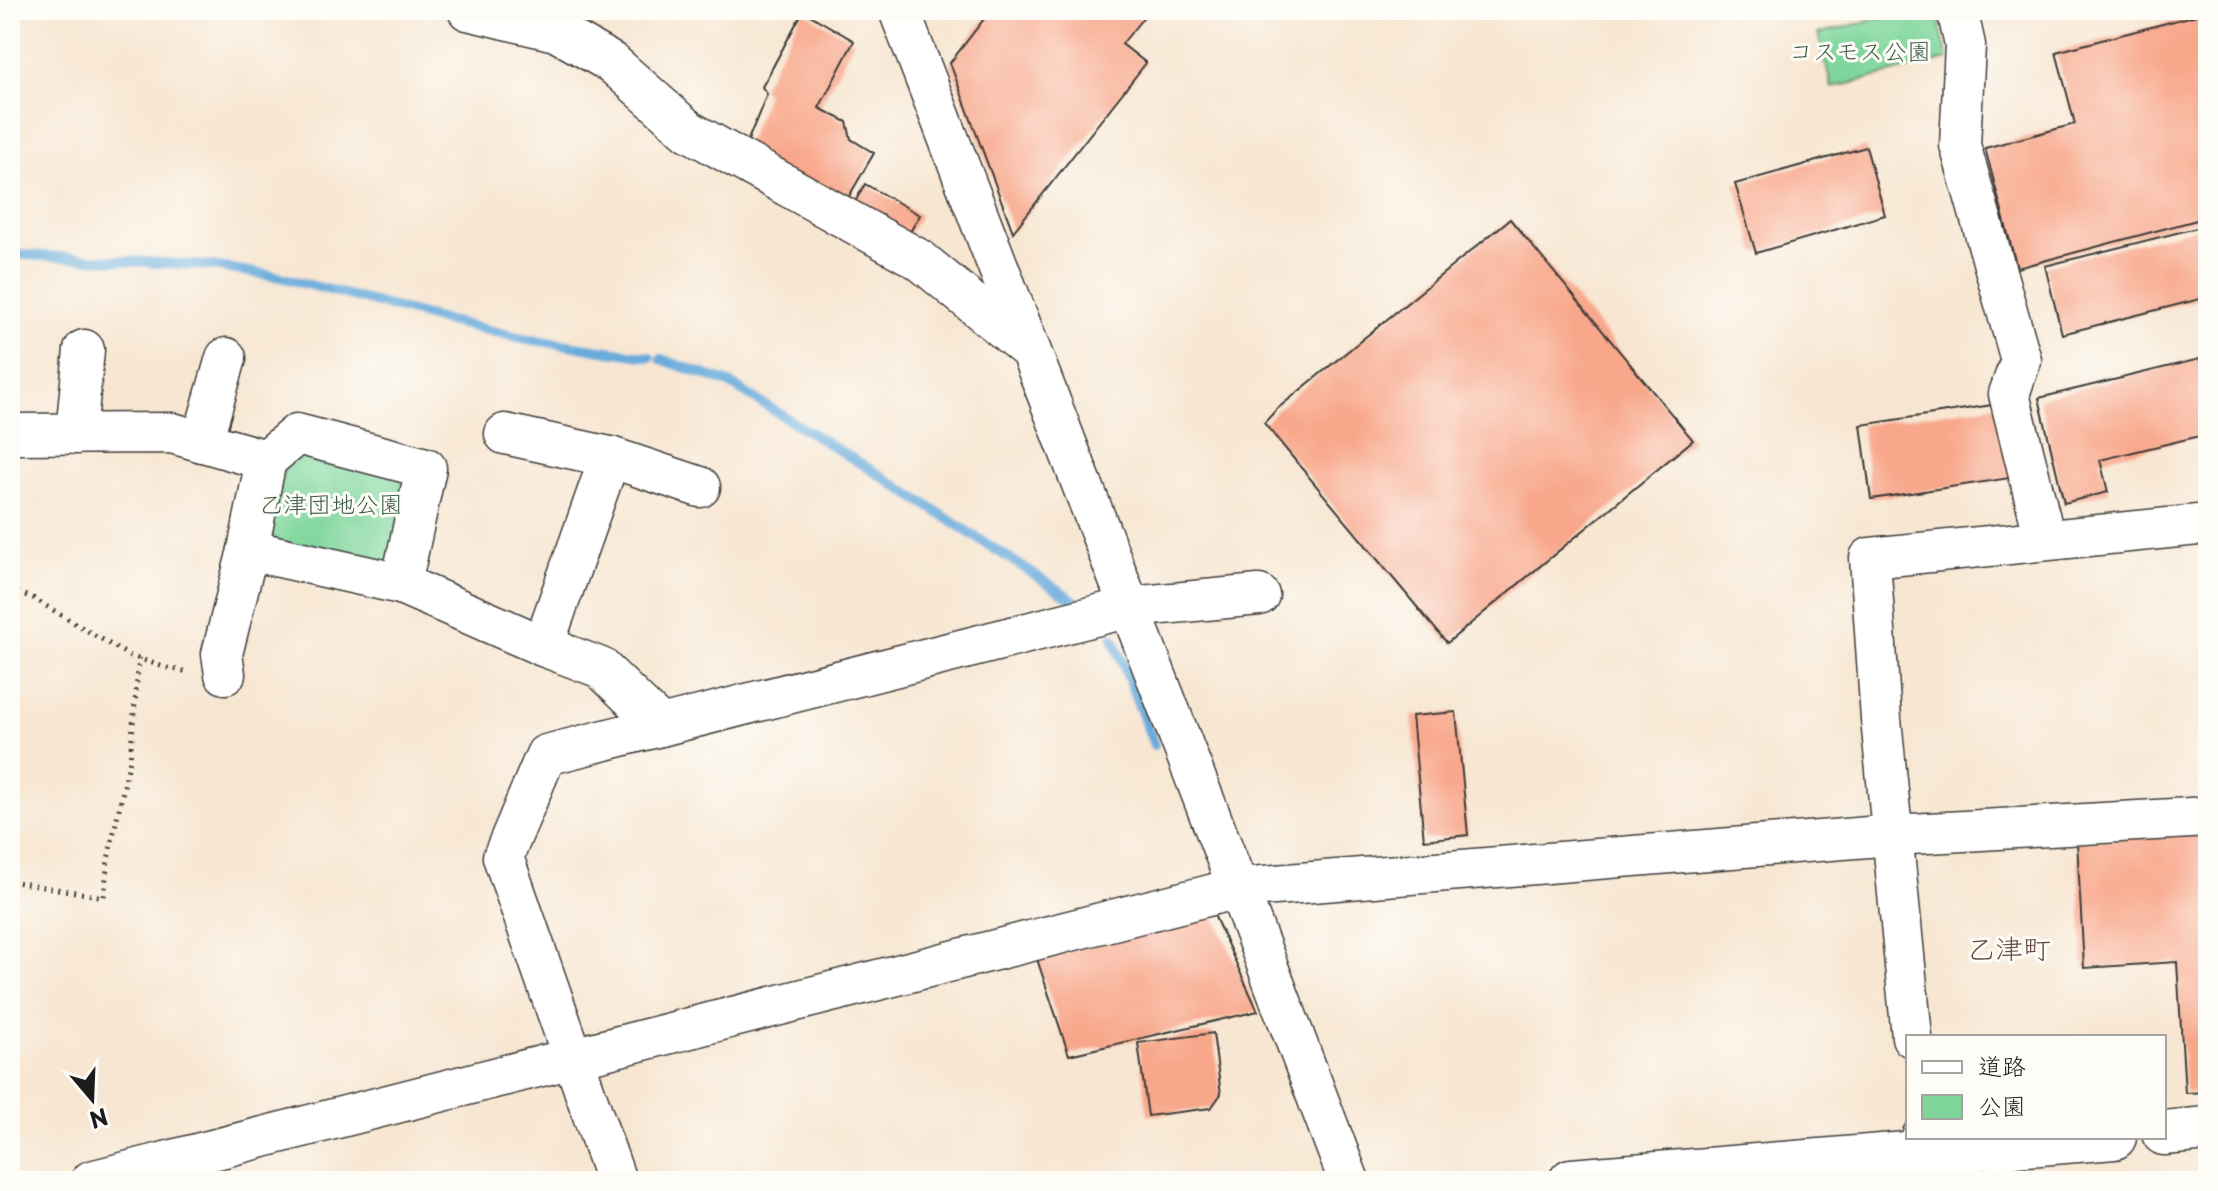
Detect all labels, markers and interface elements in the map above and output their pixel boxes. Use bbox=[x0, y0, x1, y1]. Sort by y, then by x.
park label: コスモス公園 bbox=[1789, 32, 1931, 68]
park label: 乙津団地公園 bbox=[259, 485, 403, 521]
district label: 乙津町 bbox=[1967, 926, 2051, 969]
legend bbox=[1906, 1035, 2166, 1139]
text: 道路 bbox=[1978, 1047, 2026, 1083]
north arrow bbox=[52, 1059, 132, 1139]
text: 公園 bbox=[1978, 1087, 2026, 1123]
text: N bbox=[85, 1101, 113, 1138]

